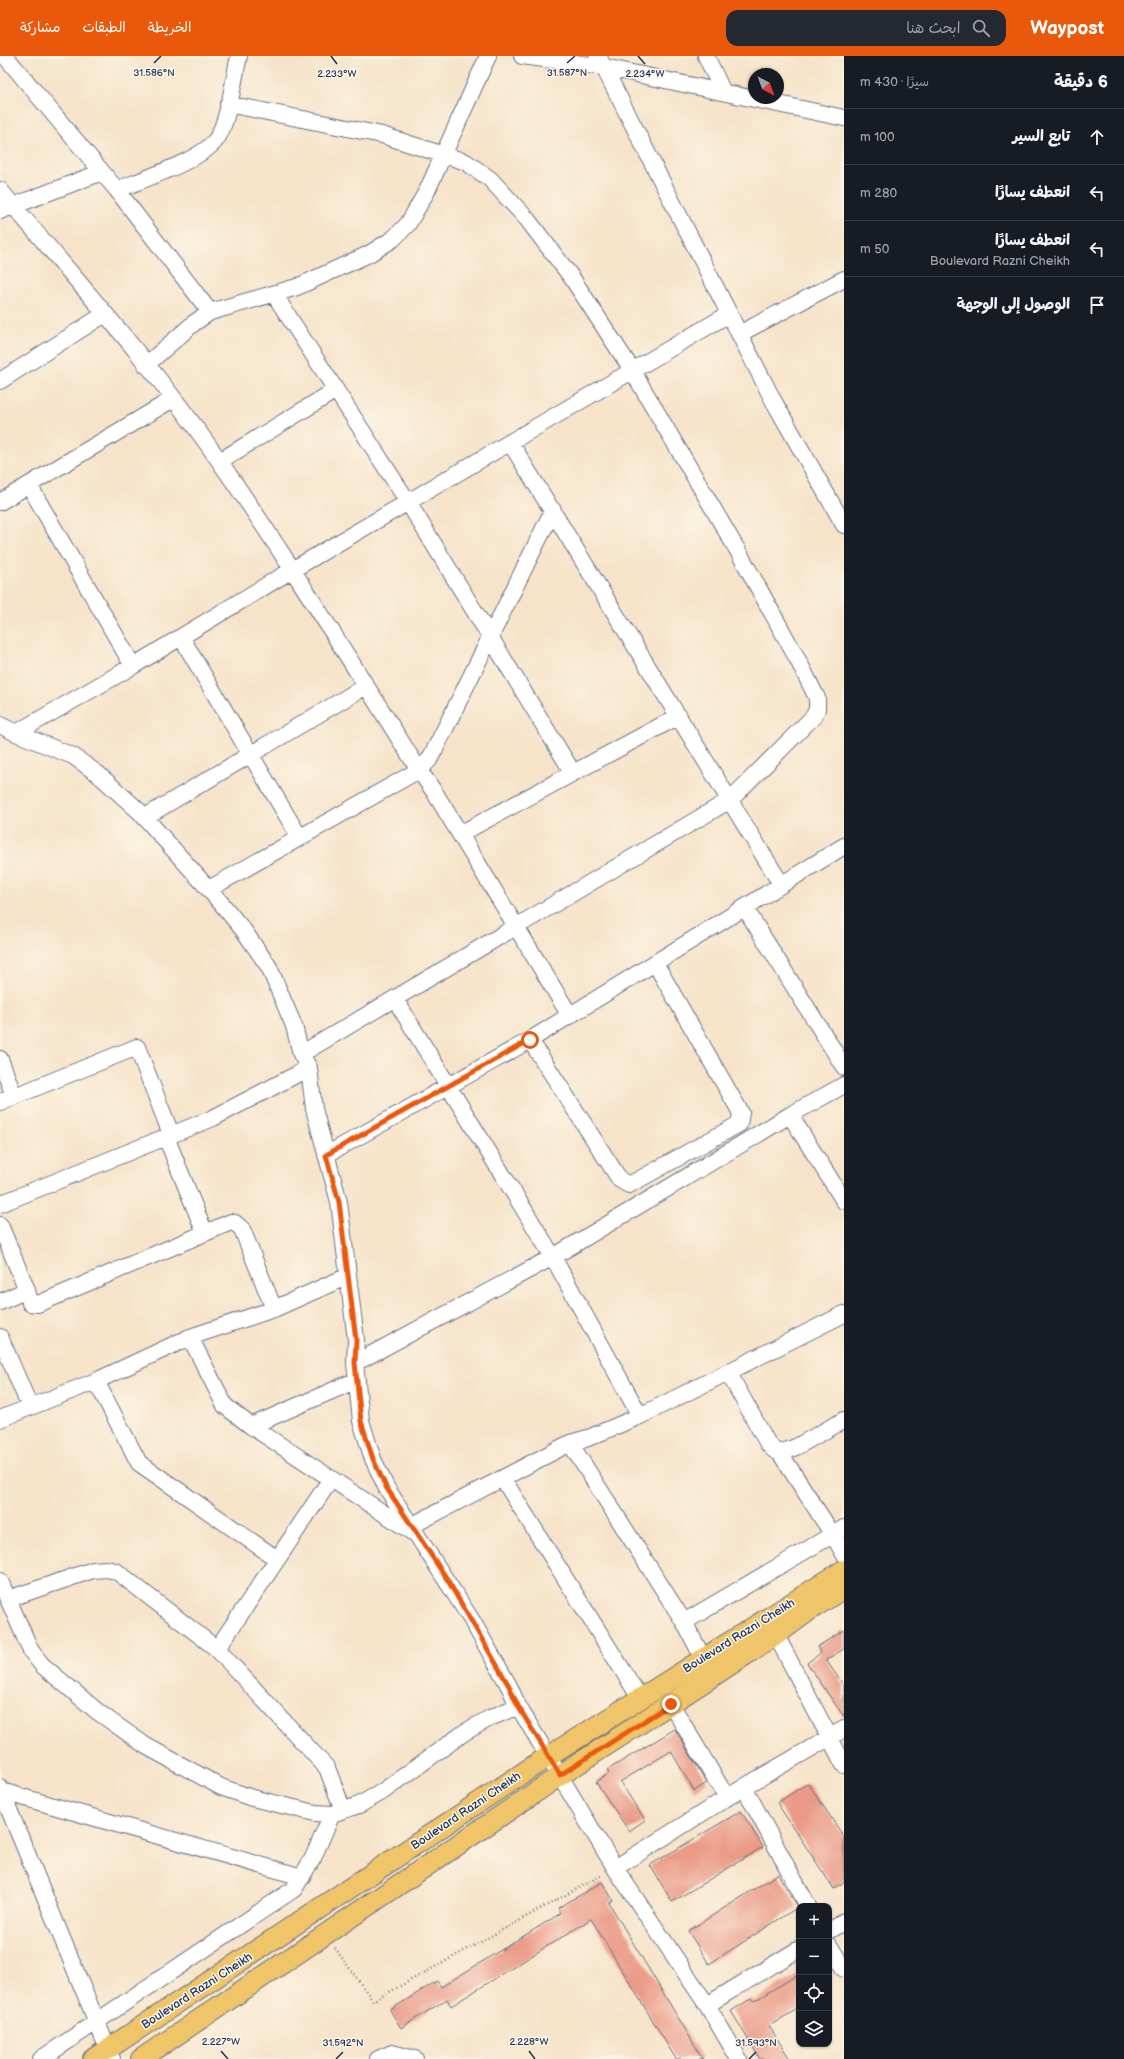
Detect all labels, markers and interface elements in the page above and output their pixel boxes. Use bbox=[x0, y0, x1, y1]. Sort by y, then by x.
search box bbox=[726, 10, 1006, 46]
icon: search bbox=[970, 17, 992, 39]
text: Waypost bbox=[1030, 17, 1104, 40]
text: مشاركة bbox=[20, 19, 60, 36]
text: الطبقات bbox=[82, 19, 126, 36]
text: الخريطة bbox=[148, 19, 191, 36]
text: ابحث هنا bbox=[906, 19, 960, 38]
text: 31.586°N bbox=[133, 67, 175, 79]
text: 31.587°N bbox=[547, 67, 587, 79]
text: 2.233°W bbox=[317, 68, 357, 80]
text: 2.234°W bbox=[625, 68, 665, 80]
north arrow bbox=[748, 68, 784, 104]
text: 6 دقيقة bbox=[1054, 72, 1108, 92]
text: سيرًا · 430 m bbox=[860, 74, 929, 90]
icon: ahead bbox=[1086, 126, 1108, 148]
text: تابع السير bbox=[1012, 127, 1070, 146]
text: 100 m bbox=[860, 129, 895, 145]
icon: left bbox=[1086, 182, 1108, 204]
text: انعطف يسارًا bbox=[995, 183, 1070, 202]
text: 280 m bbox=[860, 185, 897, 201]
text: انعطف يسارًا bbox=[995, 231, 1070, 250]
icon: left bbox=[1086, 238, 1108, 260]
text: 50 m bbox=[860, 241, 889, 257]
text: Boulevard Razni Cheikh bbox=[930, 253, 1070, 269]
icon: arrive bbox=[1086, 294, 1108, 316]
text: الوصول إلى الوجهة bbox=[956, 295, 1070, 314]
route start bbox=[521, 1031, 539, 1049]
street label: Boulevard Razni Cheikh bbox=[680, 1595, 798, 1677]
route end bbox=[662, 1695, 680, 1713]
street label: Boulevard Razni Cheikh bbox=[408, 1768, 524, 1853]
map controls bbox=[796, 1903, 832, 2047]
button: + bbox=[796, 1903, 832, 1939]
button: − bbox=[796, 1939, 832, 1975]
street label: Boulevard Razni Cheikh bbox=[139, 1949, 256, 2033]
button: locate bbox=[796, 1975, 832, 2011]
button: layers bbox=[796, 2011, 832, 2047]
text: 2.227°W bbox=[202, 2036, 240, 2048]
text: 2.228°W bbox=[509, 2036, 549, 2048]
text: 31.592°N bbox=[322, 2037, 364, 2049]
text: 31.593°N bbox=[735, 2037, 777, 2049]

